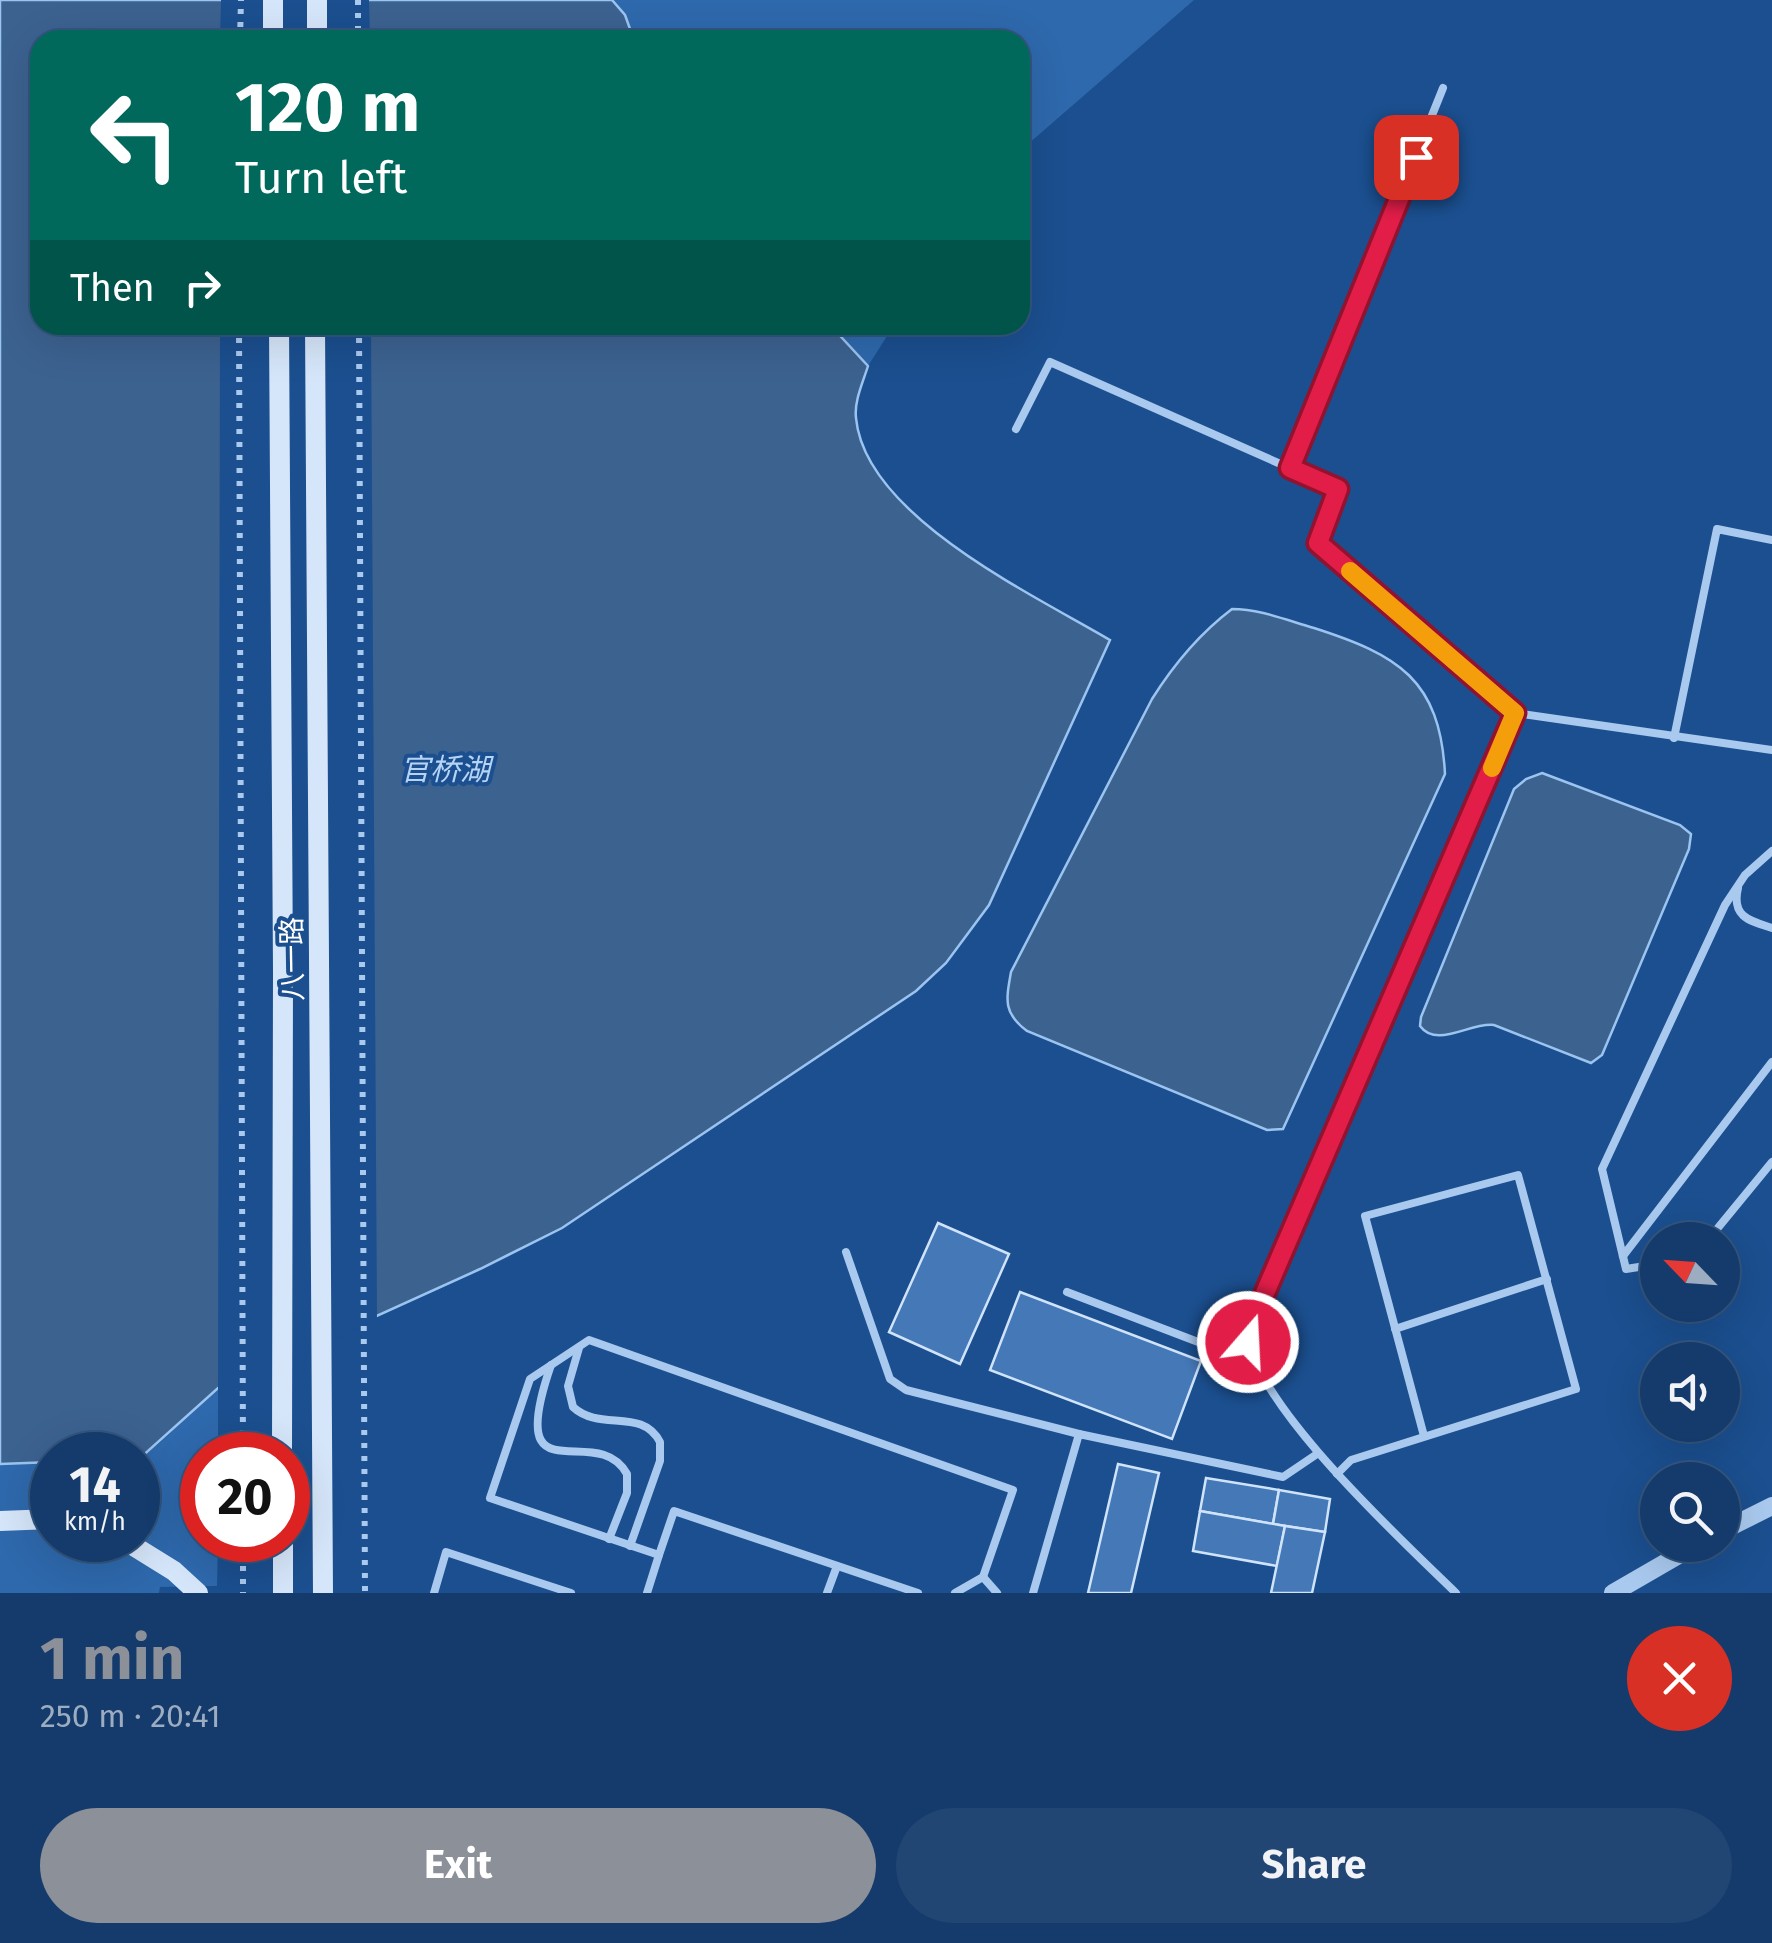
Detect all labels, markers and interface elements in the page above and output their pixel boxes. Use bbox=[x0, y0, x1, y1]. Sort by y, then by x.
text: 120 m bbox=[235, 66, 420, 150]
icon: left bbox=[70, 70, 200, 200]
pin bbox=[1374, 115, 1459, 200]
icon: arrive bbox=[1389, 130, 1444, 185]
text: Turn left bbox=[235, 151, 407, 205]
icon: right bbox=[175, 260, 230, 315]
text: Then bbox=[70, 265, 155, 311]
water label: 官桥湖 bbox=[400, 752, 494, 788]
street label: 八一路 bbox=[275, 917, 310, 1001]
north arrow bbox=[1640, 1222, 1740, 1322]
map controls bbox=[1640, 1222, 1740, 1562]
position arrow bbox=[1196, 1290, 1300, 1394]
button: sound bbox=[1640, 1342, 1740, 1442]
speed limit sign: 20 bbox=[180, 1432, 310, 1562]
text: 14 bbox=[69, 1455, 121, 1515]
button: search bbox=[1640, 1462, 1740, 1562]
text: km/h bbox=[64, 1507, 126, 1537]
text: 1 min bbox=[40, 1623, 184, 1695]
button: close bbox=[1627, 1626, 1732, 1731]
text: 250 m · 20:41 bbox=[40, 1697, 221, 1735]
button: Exit bbox=[40, 1808, 876, 1923]
button: Share bbox=[896, 1808, 1732, 1923]

